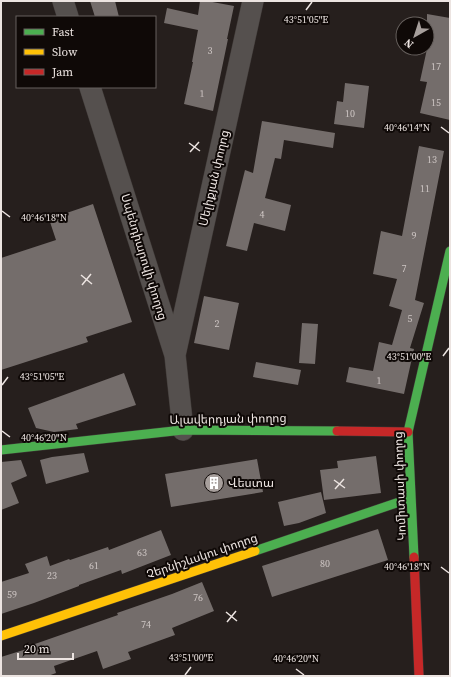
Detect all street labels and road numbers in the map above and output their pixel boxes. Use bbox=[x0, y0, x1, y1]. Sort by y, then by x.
street label: Մելիքյան փողոց bbox=[195, 128, 233, 228]
street label: Սպենդիարովի փողոց bbox=[117, 192, 171, 322]
street label: Ալավերդյան փողոց bbox=[169, 410, 287, 428]
street label: Կոմիտասի փողոց bbox=[390, 431, 410, 541]
street label: Չերնիշևսկու փողոց bbox=[144, 529, 260, 583]

